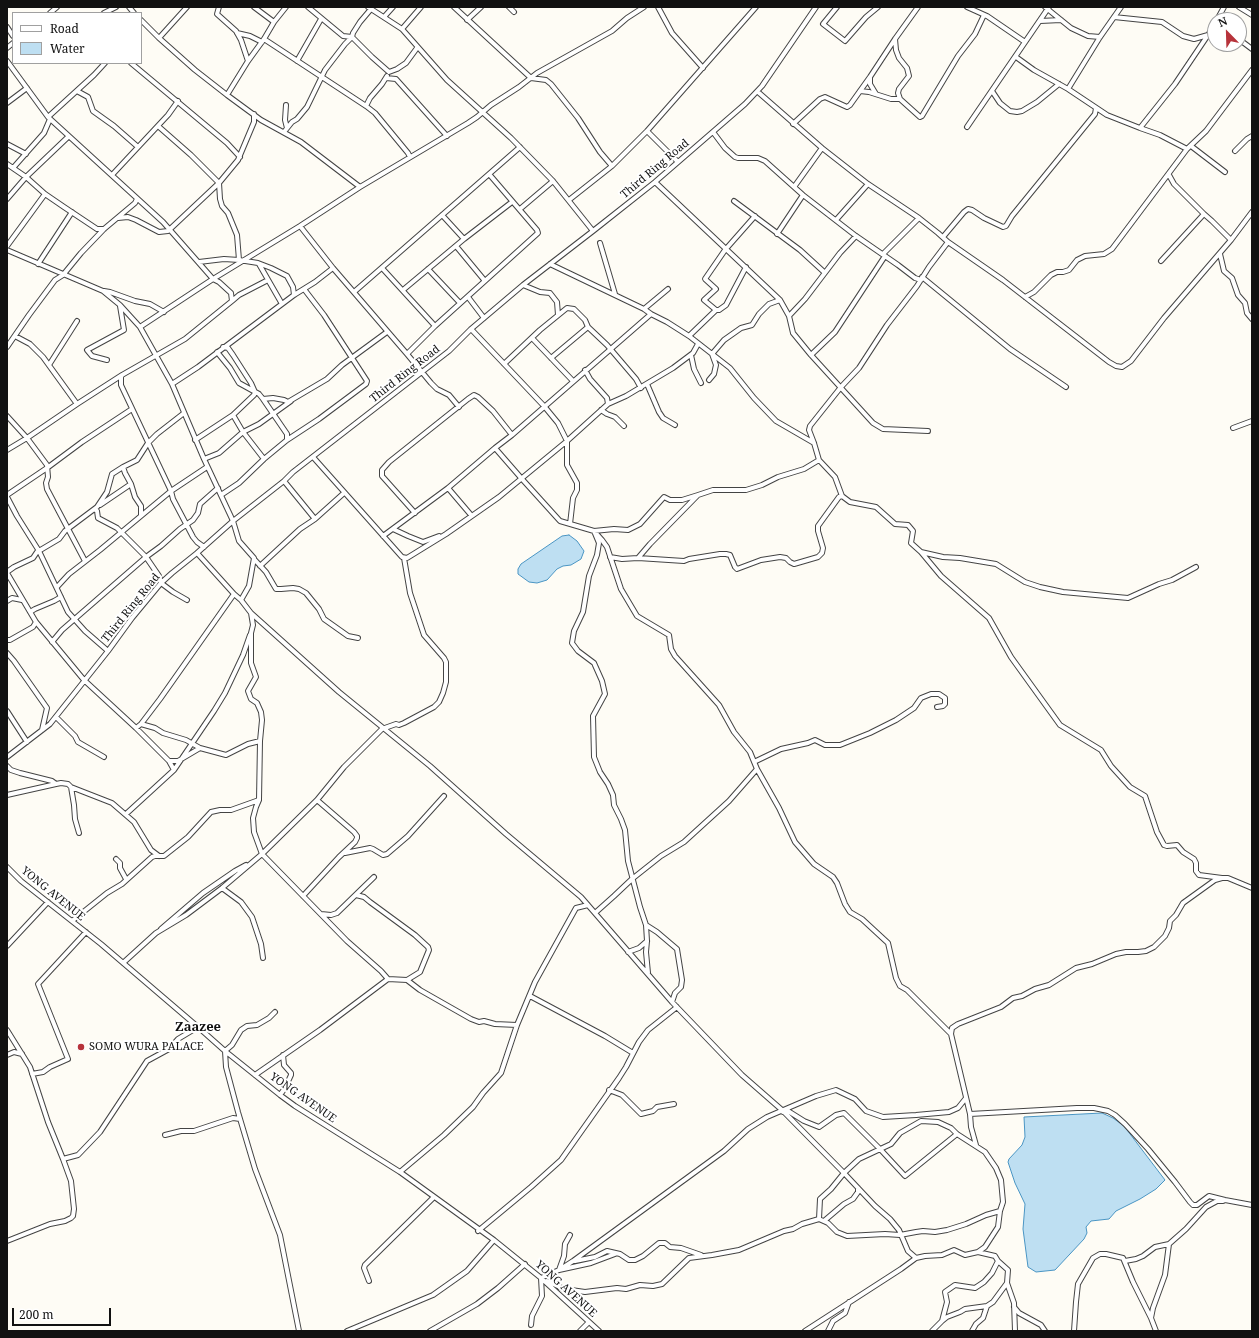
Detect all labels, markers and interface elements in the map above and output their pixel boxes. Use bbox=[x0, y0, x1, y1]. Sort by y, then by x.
legend bbox=[12, 12, 142, 64]
north arrow bbox=[1207, 12, 1247, 52]
text: N bbox=[1216, 13, 1229, 30]
text: Road bbox=[50, 20, 79, 37]
text: Water bbox=[50, 40, 85, 57]
street label: Third Ring Road bbox=[618, 137, 692, 201]
street label: Third Ring Road bbox=[367, 343, 443, 405]
street label: Third Ring Road bbox=[99, 571, 163, 645]
street label: YONG AVENUE bbox=[18, 864, 88, 924]
district label: Zaazee bbox=[175, 1019, 221, 1035]
place label: SOMO WURA PALACE bbox=[89, 1040, 204, 1054]
marker: SOMO WURA PALACE bbox=[76, 1042, 86, 1052]
street label: YONG AVENUE bbox=[267, 1070, 339, 1126]
street label: YONG AVENUE bbox=[533, 1258, 599, 1320]
scale bar bbox=[14, 1300, 113, 1326]
text: 200 m bbox=[19, 1306, 54, 1323]

